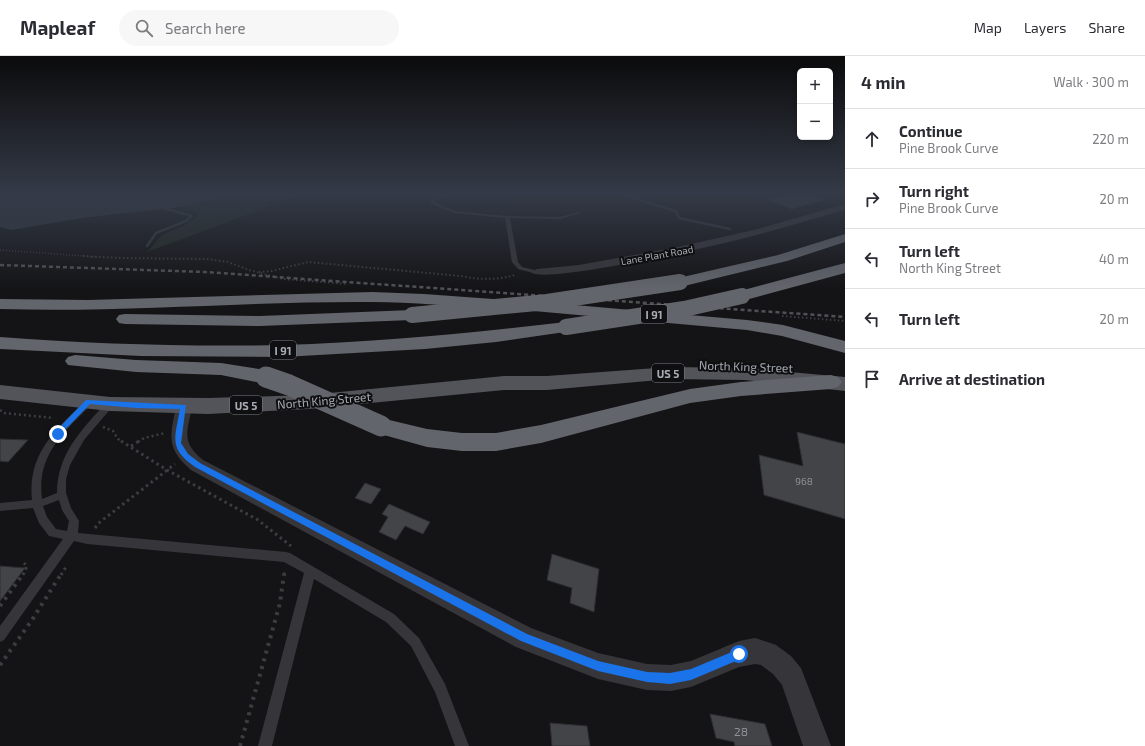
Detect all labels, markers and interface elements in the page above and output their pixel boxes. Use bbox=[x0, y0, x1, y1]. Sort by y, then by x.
search box bbox=[119, 10, 399, 46]
text: Mapleaf bbox=[20, 16, 95, 39]
icon: search bbox=[133, 17, 155, 39]
text: Search here bbox=[165, 19, 246, 37]
text: Map bbox=[974, 19, 1002, 36]
text: Layers bbox=[1024, 19, 1066, 36]
text: Share bbox=[1088, 19, 1125, 36]
map controls bbox=[797, 68, 833, 140]
button: + bbox=[797, 68, 833, 104]
text: 4 min bbox=[861, 72, 905, 92]
text: Walk · 300 m bbox=[1053, 74, 1129, 90]
button: − bbox=[797, 104, 833, 140]
text: Continue bbox=[899, 122, 962, 140]
icon: ahead bbox=[861, 128, 883, 150]
text: 220 m bbox=[1092, 131, 1129, 147]
text: Pine Brook Curve bbox=[899, 140, 998, 156]
text: Turn right bbox=[899, 182, 969, 200]
icon: right bbox=[861, 188, 883, 210]
text: 20 m bbox=[1100, 191, 1129, 207]
text: Pine Brook Curve bbox=[899, 200, 998, 216]
text: Turn left bbox=[899, 242, 960, 260]
street label: Lane Plant Road bbox=[620, 243, 694, 267]
icon: left bbox=[861, 248, 883, 270]
text: 40 m bbox=[1099, 251, 1129, 267]
text: North King Street bbox=[899, 260, 1001, 276]
road number: I 91 bbox=[641, 305, 667, 323]
icon: left bbox=[861, 308, 883, 330]
text: Turn left bbox=[899, 310, 960, 328]
text: 20 m bbox=[1100, 311, 1129, 327]
road number: I 91 bbox=[270, 341, 296, 359]
street label: North King Street bbox=[699, 357, 794, 375]
road number: US 5 bbox=[652, 364, 684, 382]
icon: arrive bbox=[861, 368, 883, 390]
text: Arrive at destination bbox=[899, 370, 1045, 388]
street label: North King Street bbox=[277, 389, 372, 411]
road number: US 5 bbox=[230, 396, 262, 414]
route end bbox=[49, 425, 67, 443]
house number: 968 bbox=[795, 475, 813, 487]
route start bbox=[730, 645, 748, 663]
house number: 28 bbox=[734, 724, 748, 738]

